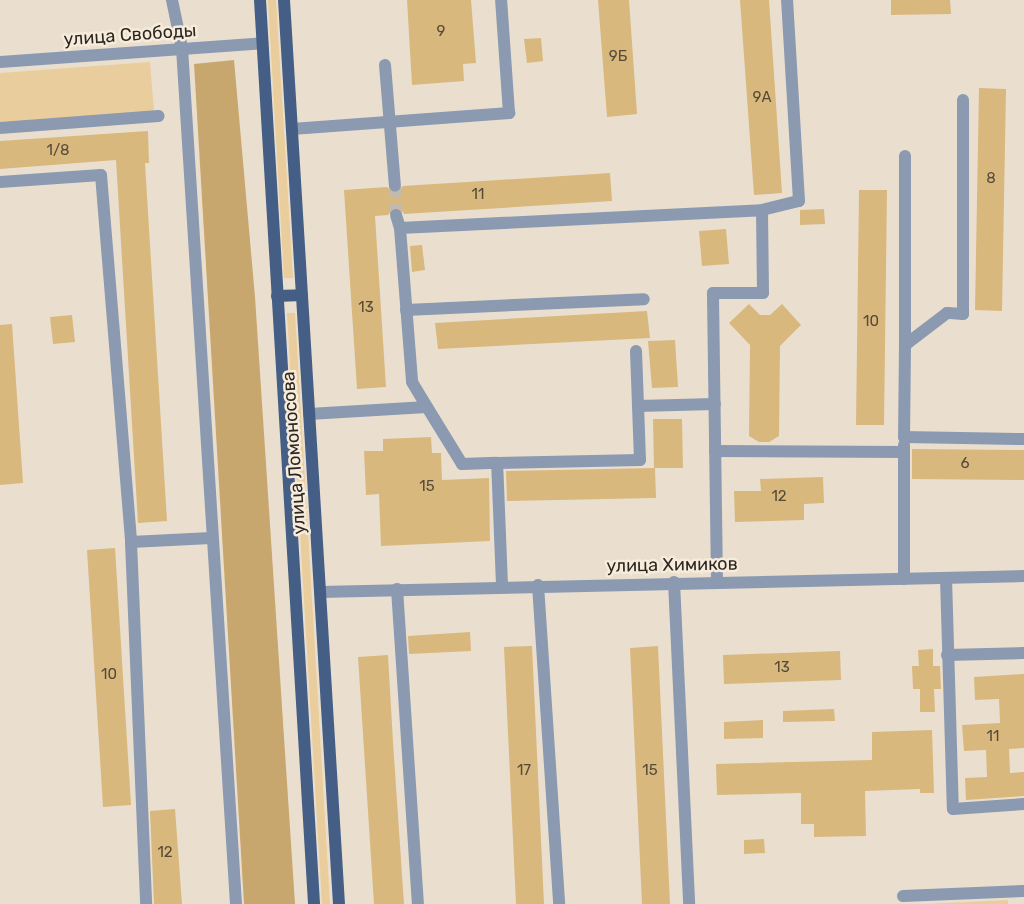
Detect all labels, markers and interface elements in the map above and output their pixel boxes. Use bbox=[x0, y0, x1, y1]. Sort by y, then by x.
street label: улица Свободы bbox=[63, 20, 197, 50]
house number: 9 bbox=[437, 23, 445, 41]
house number: 9Б bbox=[609, 48, 627, 66]
house number: 9А bbox=[753, 89, 771, 107]
house number: 1/8 bbox=[47, 142, 69, 160]
house number: 8 bbox=[986, 170, 996, 188]
house number: 11 bbox=[472, 186, 484, 204]
house number: 13 bbox=[358, 299, 374, 317]
house number: 10 bbox=[863, 313, 879, 331]
street label: улица Ломоносова bbox=[278, 371, 310, 535]
house number: 6 bbox=[960, 455, 970, 473]
house number: 15 bbox=[419, 478, 435, 496]
house number: 12 bbox=[771, 488, 787, 506]
street label: улица Химиков bbox=[606, 553, 738, 577]
house number: 13 bbox=[774, 659, 790, 677]
house number: 10 bbox=[101, 666, 117, 684]
house number: 11 bbox=[987, 728, 999, 746]
house number: 17 bbox=[517, 762, 531, 780]
house number: 15 bbox=[642, 762, 658, 780]
house number: 12 bbox=[157, 844, 173, 862]

